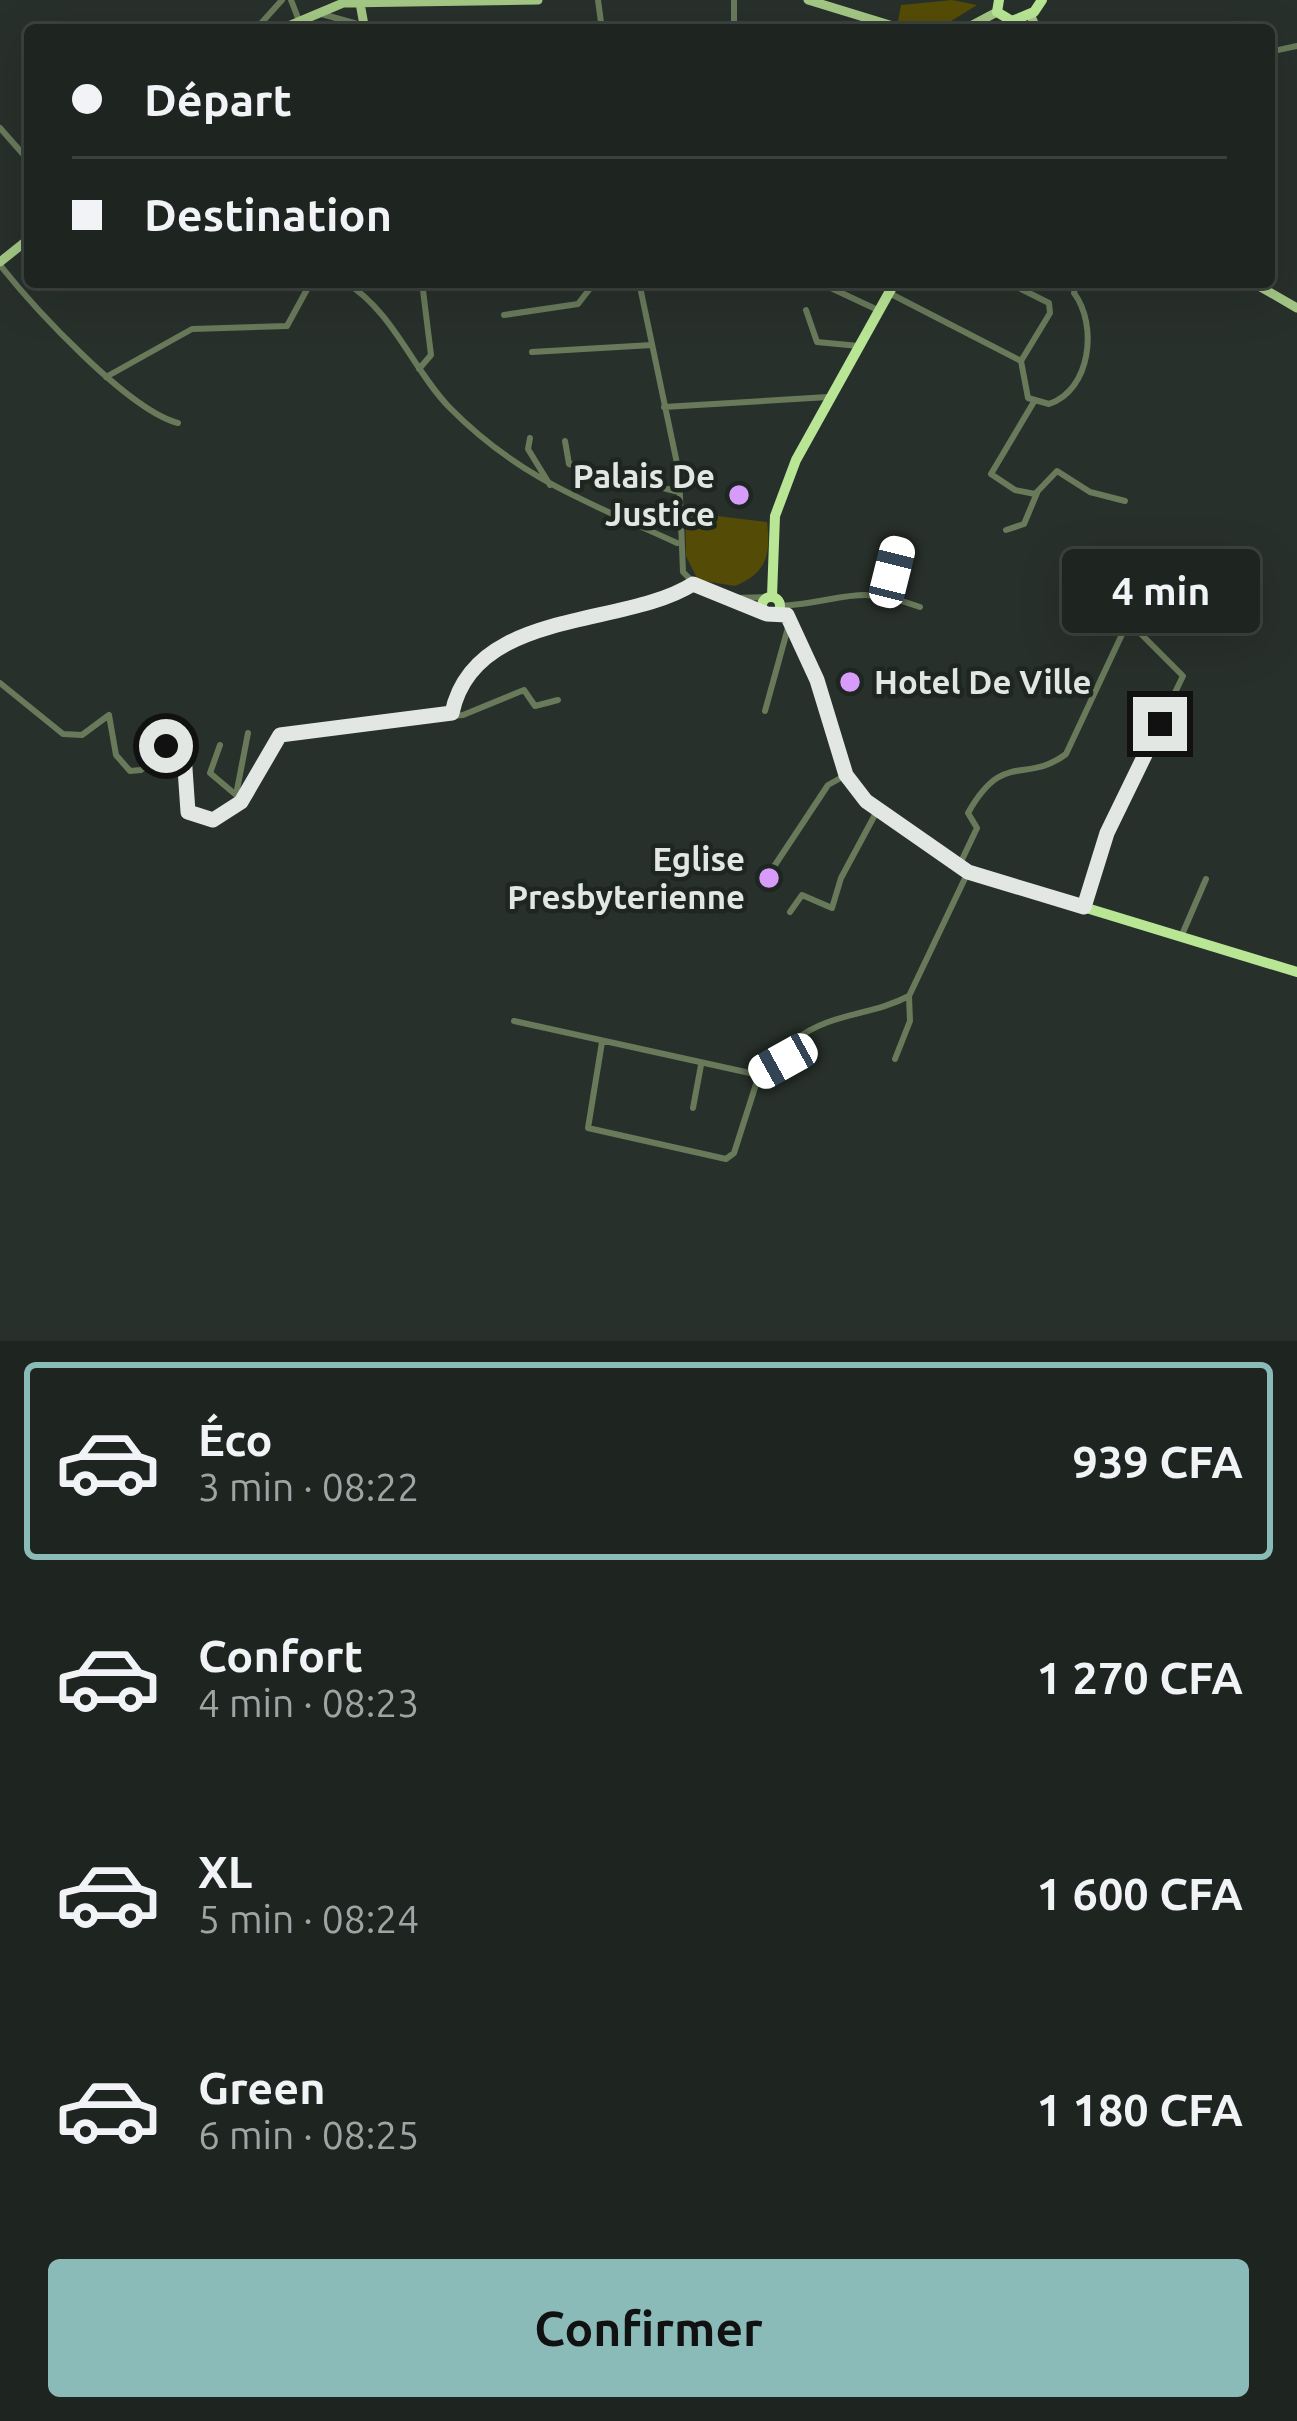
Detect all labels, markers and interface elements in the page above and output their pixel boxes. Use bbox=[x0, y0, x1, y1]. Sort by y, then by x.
text: Départ bbox=[144, 74, 292, 125]
text: Destination bbox=[144, 189, 392, 240]
place label: Palais De Justice bbox=[573, 457, 715, 532]
marker: Palais De Justice bbox=[726, 482, 752, 508]
car bbox=[866, 533, 918, 611]
callout: 4 min bbox=[1061, 550, 1259, 634]
text: 4 min bbox=[1112, 569, 1210, 612]
place label: Hotel De Ville bbox=[874, 663, 1092, 700]
marker: Hotel De Ville bbox=[837, 669, 863, 695]
route end bbox=[1133, 697, 1187, 751]
route start bbox=[139, 719, 193, 773]
place label: Eglise Presbyterienne bbox=[507, 840, 745, 915]
marker: Eglise Presbyterienne bbox=[756, 865, 782, 891]
car bbox=[743, 1028, 823, 1094]
icon: car bbox=[54, 1407, 162, 1515]
text: Éco bbox=[198, 1414, 273, 1465]
text: 939 CFA bbox=[1073, 1436, 1243, 1487]
text: 3 min · 08:22 bbox=[198, 1465, 419, 1508]
icon: car bbox=[54, 1623, 162, 1731]
text: Confort bbox=[198, 1630, 363, 1681]
text: 1 270 CFA bbox=[1036, 1652, 1243, 1703]
text: 4 min · 08:23 bbox=[198, 1681, 419, 1724]
icon: car bbox=[54, 1839, 162, 1947]
text: XL bbox=[198, 1846, 252, 1897]
text: 1 600 CFA bbox=[1036, 1868, 1243, 1919]
text: 5 min · 08:24 bbox=[198, 1897, 419, 1940]
icon: car bbox=[54, 2055, 162, 2163]
text: Green bbox=[198, 2062, 325, 2113]
text: 1 180 CFA bbox=[1036, 2084, 1243, 2135]
text: 6 min · 08:25 bbox=[198, 2113, 419, 2156]
button: Confirmer bbox=[48, 2259, 1249, 2397]

